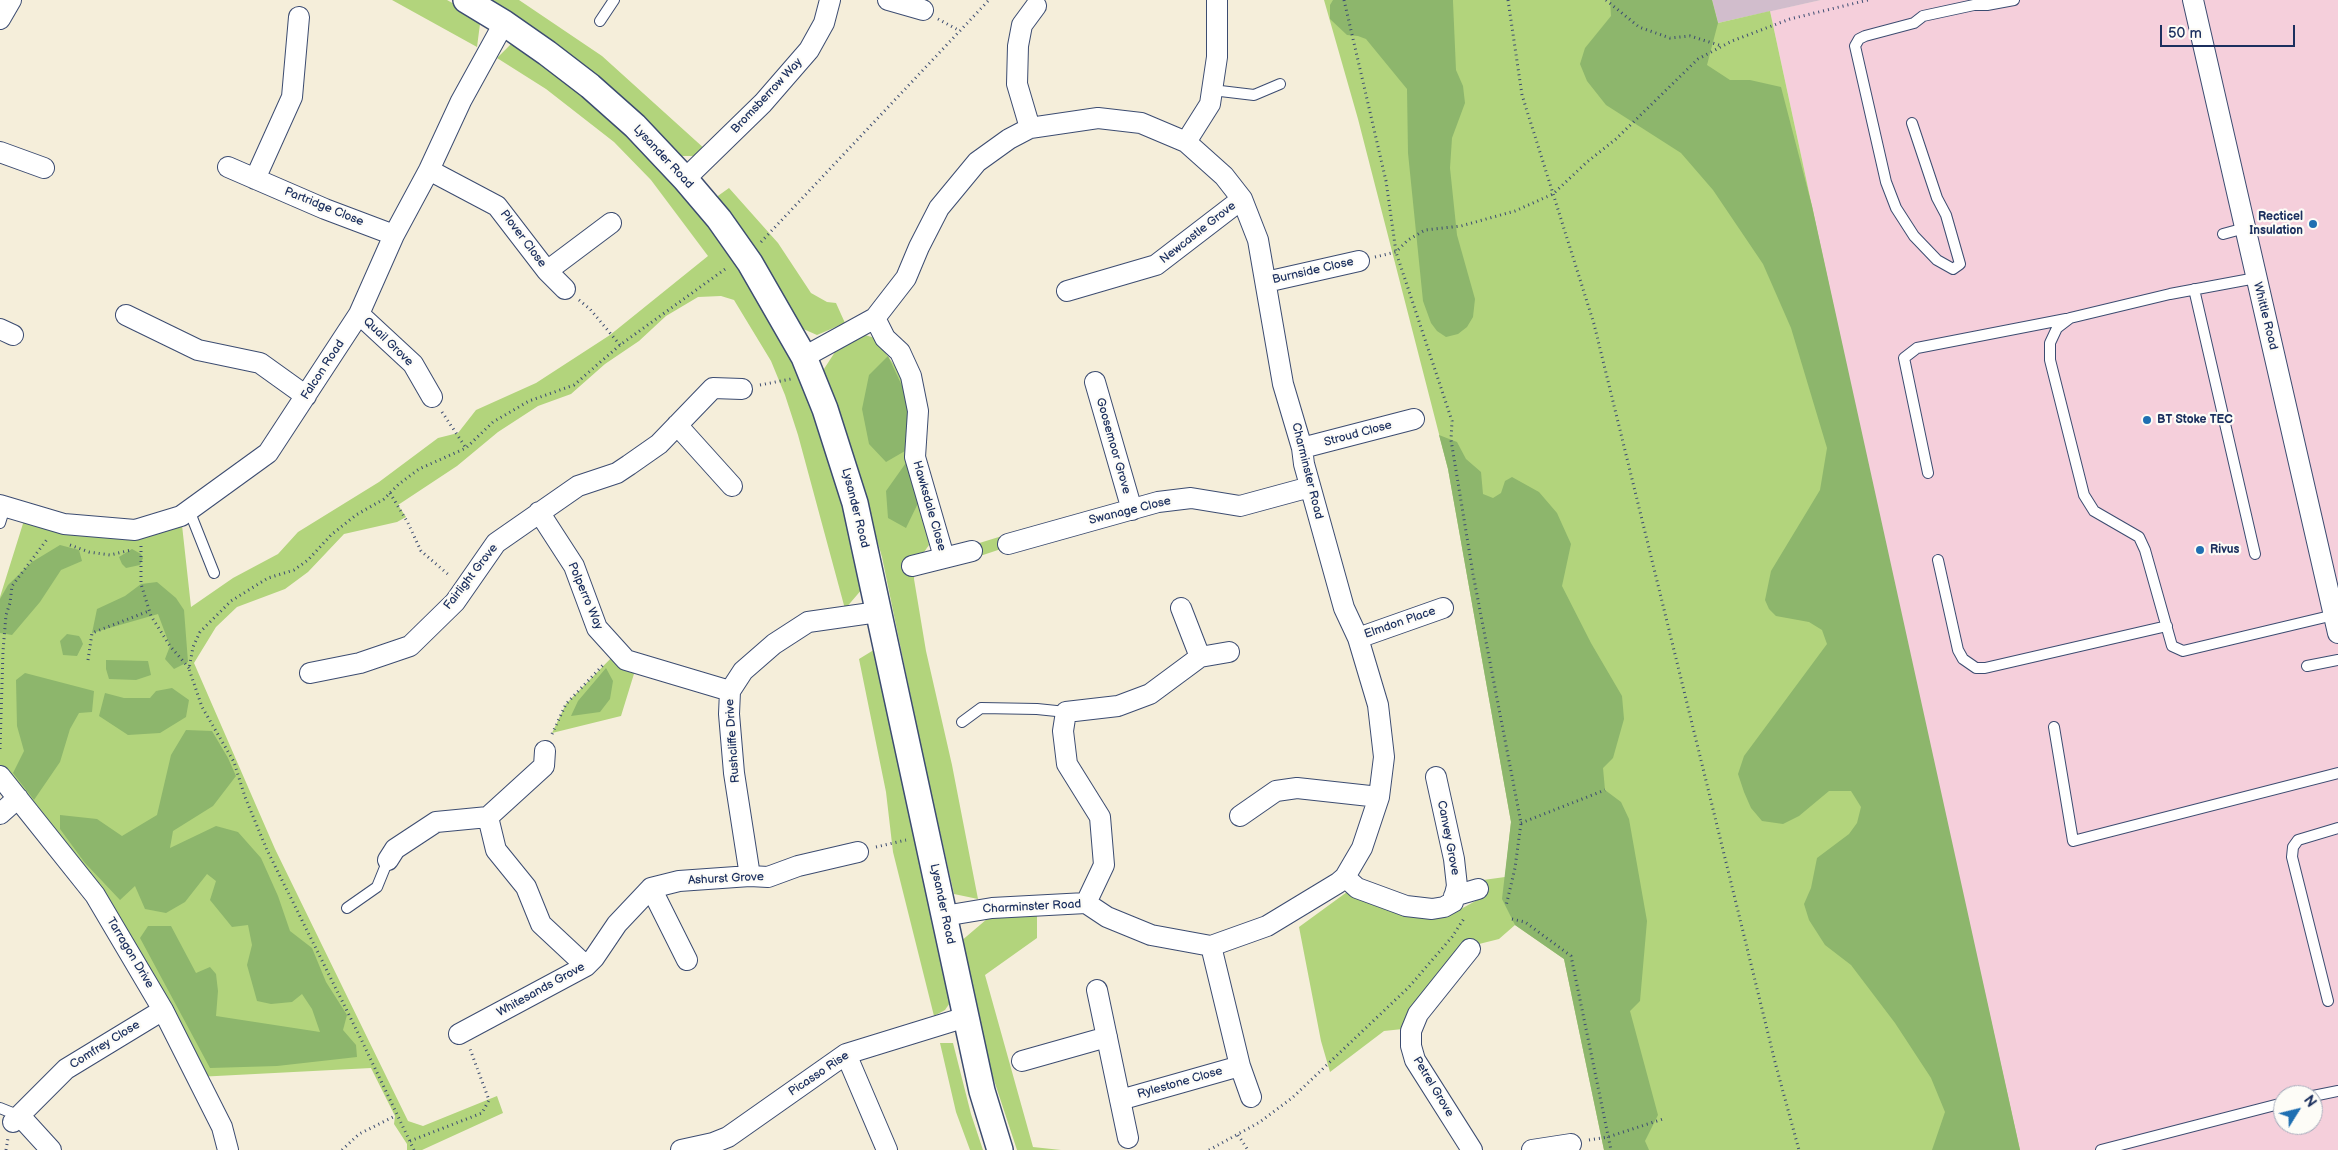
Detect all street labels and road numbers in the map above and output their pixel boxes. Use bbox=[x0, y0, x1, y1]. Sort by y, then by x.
street label: Bromsberrow Way bbox=[728, 55, 806, 137]
street label: Lysander Road bbox=[630, 122, 696, 192]
street label: Partridge Close bbox=[282, 185, 366, 229]
street label: Newcastle Grove bbox=[1157, 199, 1239, 267]
street label: Plover Close bbox=[497, 207, 549, 271]
street label: Burnside Close bbox=[1271, 255, 1355, 287]
street label: Whittle Road bbox=[2250, 281, 2280, 351]
street label: Quail Grove bbox=[360, 315, 416, 369]
street label: Falcon Road bbox=[298, 337, 348, 403]
street label: Goosemoor Grove bbox=[1092, 396, 1134, 496]
street label: Stroud Close bbox=[1323, 418, 1393, 450]
street label: Charminster Road bbox=[1288, 421, 1326, 521]
street label: Hawksdale Close bbox=[909, 459, 949, 553]
street label: Lysander Road bbox=[838, 467, 872, 549]
street label: Swanage Close bbox=[1088, 494, 1172, 528]
street label: Fairlight Grove bbox=[441, 541, 501, 613]
street label: Polperro Way bbox=[564, 560, 606, 632]
street label: Elmdon Place bbox=[1362, 604, 1438, 642]
street label: Rushcliffe Drive bbox=[723, 698, 743, 784]
street label: Canvey Grove bbox=[1434, 799, 1462, 877]
street label: Lysander Road bbox=[926, 863, 958, 945]
street label: Ashurst Grove bbox=[688, 870, 764, 888]
street label: Charminster Road bbox=[982, 897, 1082, 917]
street label: Tarragon Drive bbox=[103, 915, 157, 991]
street label: Whitesands Grove bbox=[494, 960, 588, 1020]
street label: Comfrey Close bbox=[67, 1018, 143, 1072]
street label: Picasso Rise bbox=[786, 1048, 852, 1100]
street label: Petrel Grove bbox=[1409, 1054, 1457, 1120]
street label: Rylestone Close bbox=[1136, 1064, 1224, 1102]

